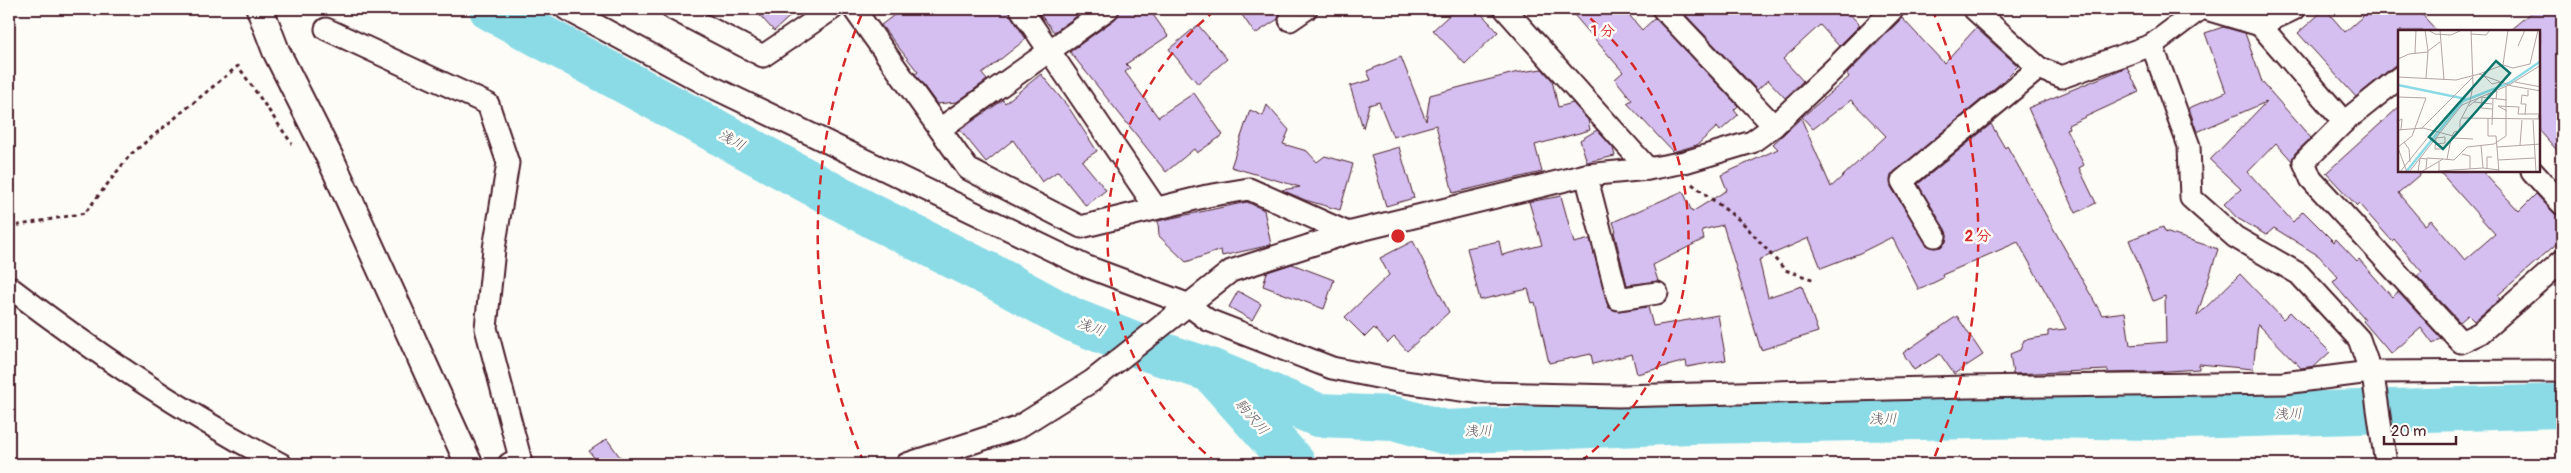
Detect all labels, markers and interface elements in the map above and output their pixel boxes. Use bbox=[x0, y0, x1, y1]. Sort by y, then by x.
text: 1 分 bbox=[1591, 22, 1615, 41]
inset map bbox=[2398, 30, 2541, 172]
water label: 浅川 bbox=[716, 126, 748, 154]
centre of rings bbox=[1389, 227, 1407, 245]
text: 2 分 bbox=[1965, 227, 1991, 246]
water label: 浅川 bbox=[1075, 314, 1107, 340]
water label: 駒沢川 bbox=[1232, 396, 1272, 438]
water label: 浅川 bbox=[2274, 405, 2302, 423]
water label: 浅川 bbox=[1869, 410, 1897, 428]
scale bar bbox=[2384, 413, 2456, 445]
water label: 浅川 bbox=[1464, 422, 1492, 440]
text: 20 m bbox=[2391, 422, 2426, 441]

